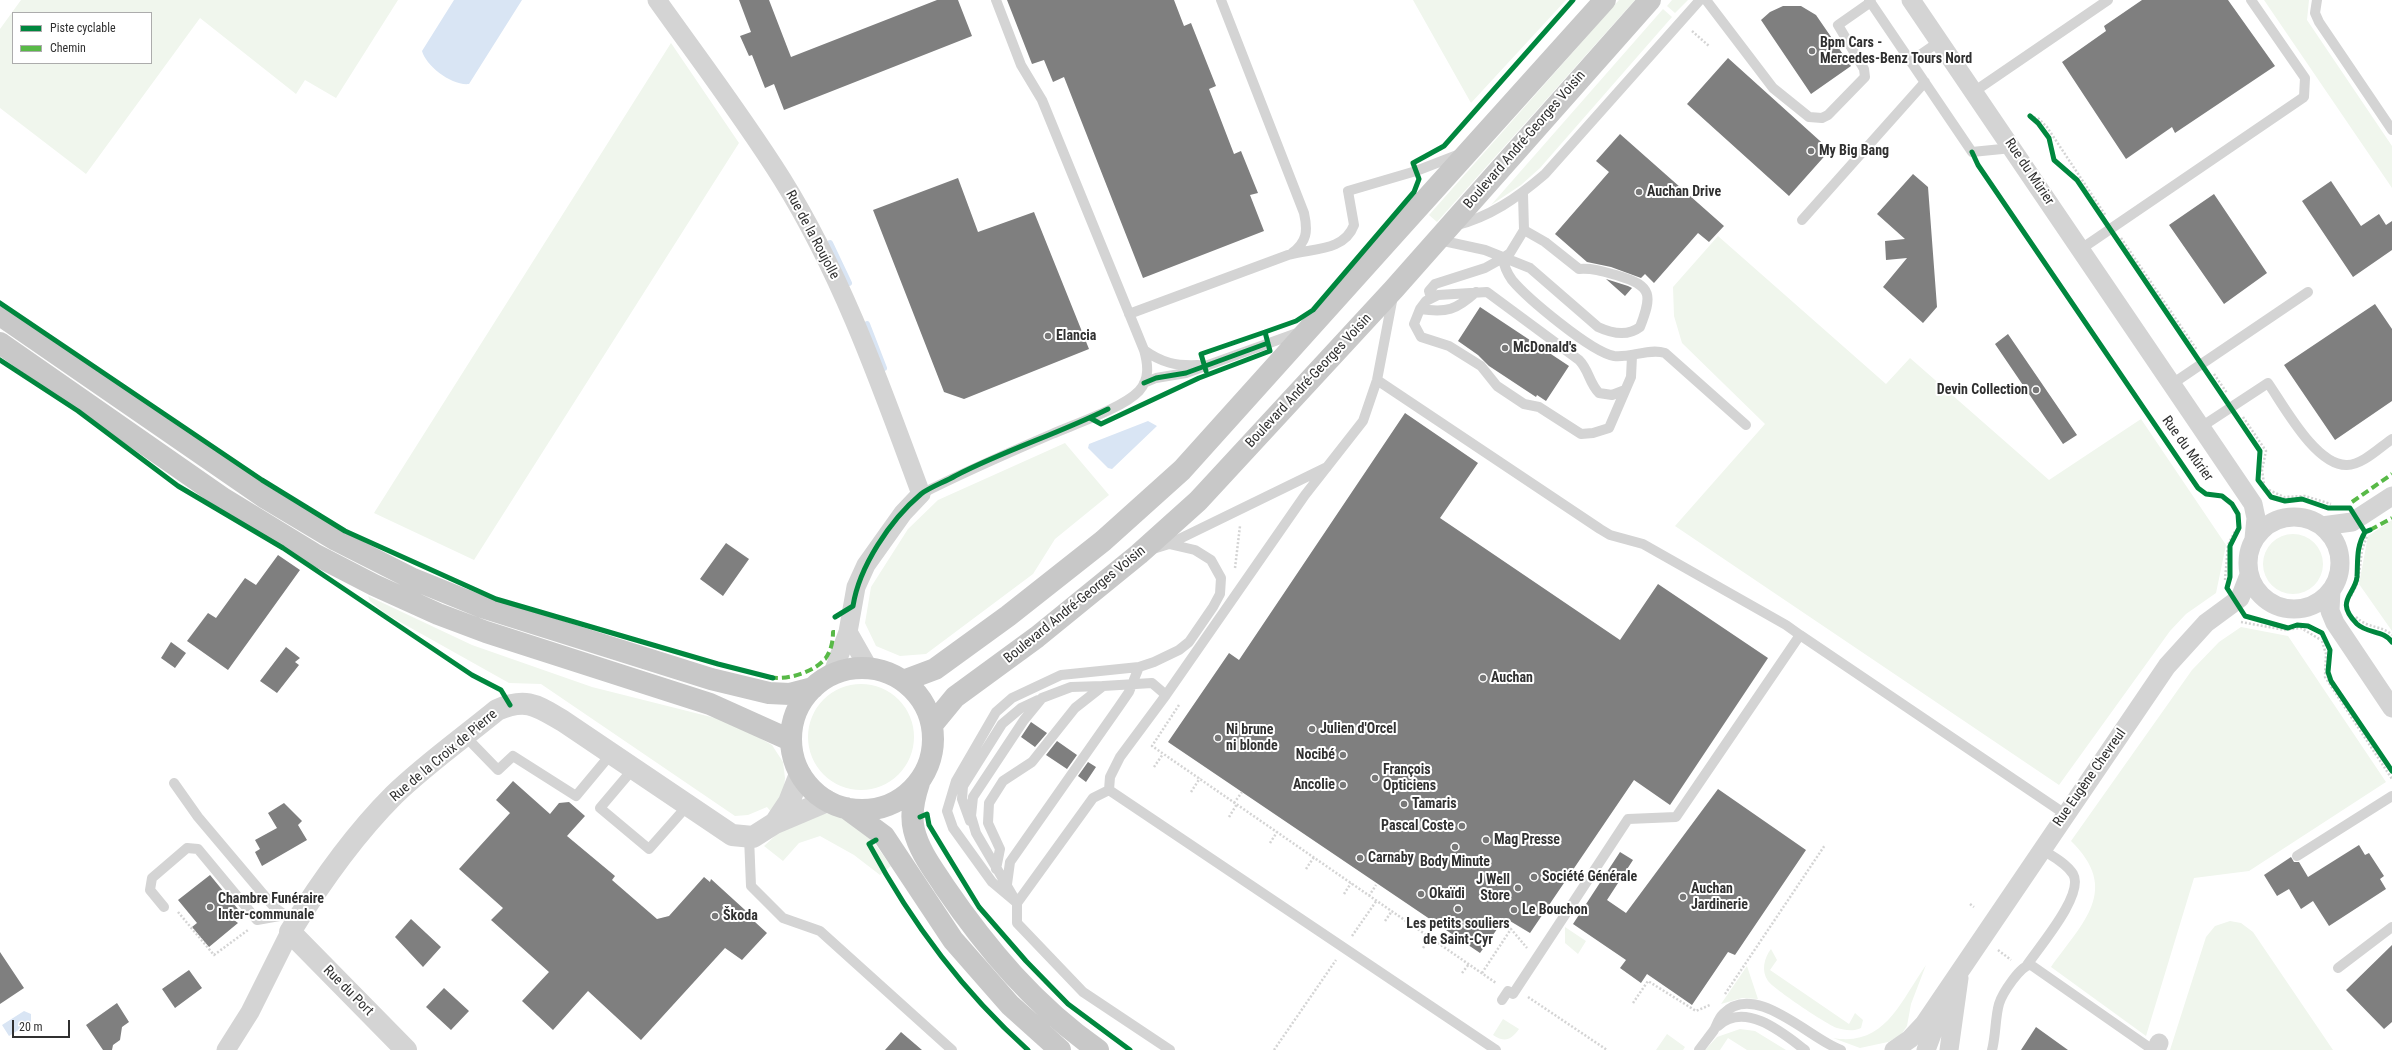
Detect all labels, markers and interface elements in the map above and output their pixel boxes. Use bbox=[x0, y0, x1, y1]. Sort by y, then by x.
legend bbox=[12, 12, 152, 64]
text: Piste cyclable bbox=[50, 21, 116, 35]
place label: Bpm Cars - Mercedes-Benz Tours Nord bbox=[1820, 35, 1972, 68]
text: Chemin bbox=[50, 41, 86, 55]
marker: Bpm Cars - Mercedes-Benz Tours Nord bbox=[1807, 46, 1817, 56]
street label: Boulevard André-Georges Voisin bbox=[1461, 68, 1589, 212]
street label: Rue du Mûrier bbox=[2001, 136, 2057, 208]
place label: My Big Bang bbox=[1819, 143, 1889, 159]
marker: My Big Bang bbox=[1806, 146, 1816, 156]
place label: Auchan Drive bbox=[1647, 184, 1721, 200]
marker: Auchan Drive bbox=[1634, 187, 1644, 197]
street label: Rue de la Roujolle bbox=[782, 188, 842, 282]
street label: Boulevard André-Georges Voisin bbox=[1242, 310, 1376, 452]
place label: Elancia bbox=[1056, 328, 1096, 344]
marker: Elancia bbox=[1043, 331, 1053, 341]
place label: McDonald's bbox=[1513, 340, 1577, 356]
marker: McDonald's bbox=[1500, 343, 1510, 353]
place label: Devin Collection bbox=[1937, 382, 2028, 398]
marker: Devin Collection bbox=[2031, 385, 2041, 395]
street label: Rue du Mûrier bbox=[2158, 413, 2216, 485]
street label: Boulevard André-Georges Voisin bbox=[1001, 543, 1149, 667]
place label: Auchan bbox=[1491, 670, 1533, 686]
marker: Auchan bbox=[1478, 673, 1488, 683]
street label: Rue de la Croix de Pierre bbox=[387, 706, 501, 806]
place label: Julien d'Orcel bbox=[1320, 721, 1396, 737]
place label: Ni brune ni blonde bbox=[1226, 722, 1278, 754]
marker: Julien d'Orcel bbox=[1307, 724, 1317, 734]
street label: Rue Eugène Chevreul bbox=[2050, 726, 2130, 830]
marker: Ni brune ni blonde bbox=[1213, 733, 1223, 743]
place label: Nocibé bbox=[1296, 747, 1335, 763]
marker: Nocibé bbox=[1338, 750, 1348, 760]
place label: François Opticiens bbox=[1383, 762, 1436, 794]
marker: François Opticiens bbox=[1370, 773, 1380, 783]
place label: Ancolie bbox=[1293, 777, 1335, 793]
marker: Ancolie bbox=[1338, 780, 1348, 790]
place label: Tamaris bbox=[1412, 796, 1457, 812]
marker: Tamaris bbox=[1399, 799, 1409, 809]
place label: Pascal Coste bbox=[1381, 818, 1454, 834]
marker: Pascal Coste bbox=[1457, 821, 1467, 831]
place label: Mag Presse bbox=[1494, 832, 1560, 848]
marker: Mag Presse bbox=[1481, 835, 1491, 845]
marker: Body Minute bbox=[1450, 842, 1460, 852]
place label: Carnaby bbox=[1368, 850, 1414, 866]
marker: Carnaby bbox=[1355, 853, 1365, 863]
place label: Body Minute bbox=[1420, 854, 1490, 870]
place label: Société Générale bbox=[1542, 869, 1637, 885]
place label: J Well Store bbox=[1476, 872, 1510, 904]
marker: Société Générale bbox=[1529, 872, 1539, 882]
place label: Auchan Jardinerie bbox=[1691, 881, 1748, 914]
marker: J Well Store bbox=[1513, 883, 1523, 893]
place label: Okaïdi bbox=[1429, 886, 1465, 902]
marker: Okaïdi bbox=[1416, 889, 1426, 899]
place label: Chambre Funéraire Inter-communale bbox=[218, 891, 324, 924]
marker: Auchan Jardinerie bbox=[1678, 892, 1688, 902]
marker: Chambre Funéraire Inter-communale bbox=[205, 902, 215, 912]
place label: Le Bouchon bbox=[1522, 902, 1588, 918]
marker: Les petits souliers de Saint-Cyr bbox=[1453, 904, 1463, 914]
marker: Le Bouchon bbox=[1509, 905, 1519, 915]
place label: Škoda bbox=[723, 908, 758, 924]
marker: Škoda bbox=[710, 911, 720, 921]
place label: Les petits souliers de Saint-Cyr bbox=[1406, 916, 1510, 948]
street label: Rue du Port bbox=[319, 962, 377, 1020]
scale bar bbox=[14, 1012, 72, 1038]
text: 20 m bbox=[19, 1020, 43, 1034]

